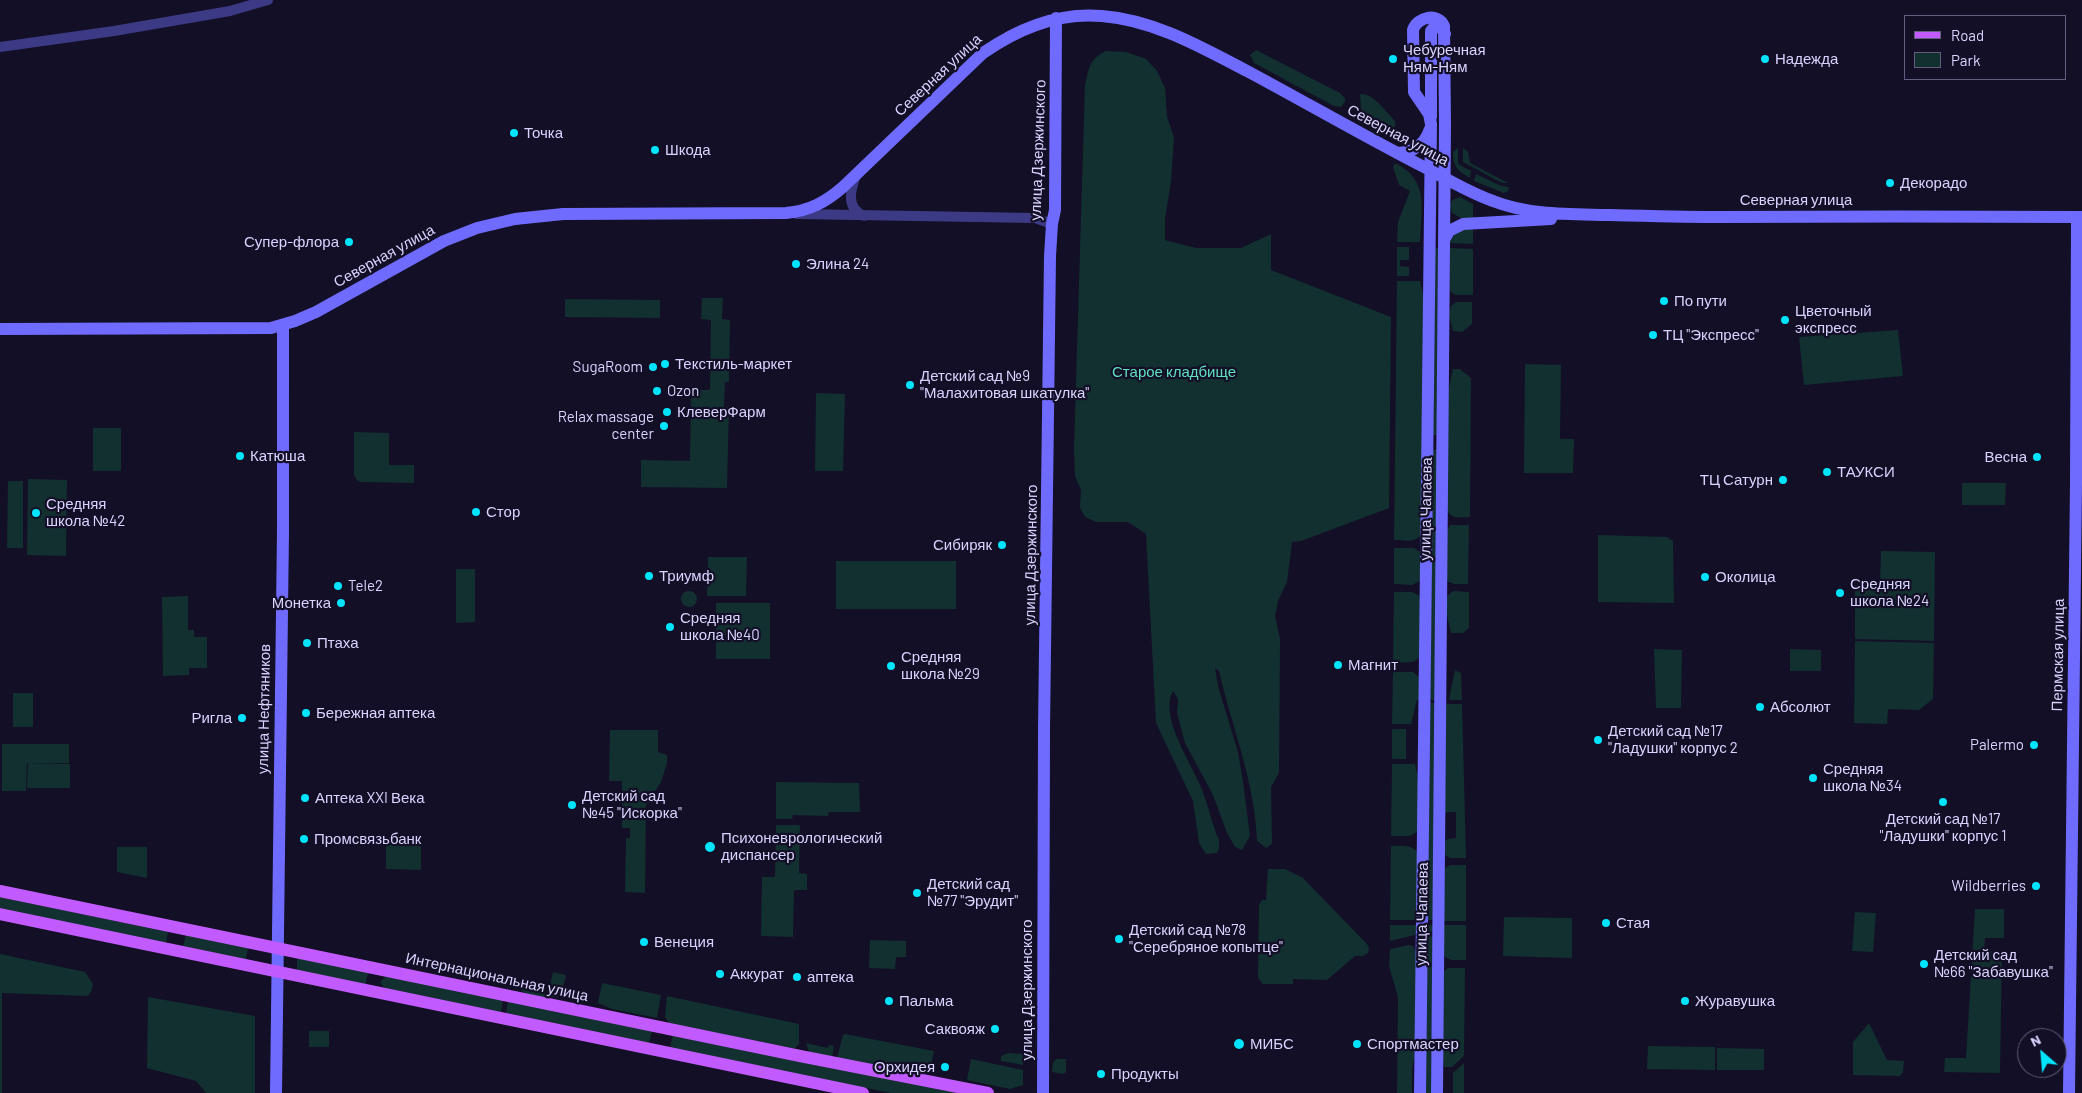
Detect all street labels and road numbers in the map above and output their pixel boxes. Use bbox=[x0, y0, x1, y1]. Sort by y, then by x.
street label: Северная улица bbox=[891, 30, 985, 120]
street label: улица Дзержинского bbox=[1027, 79, 1049, 221]
street label: Северная улица bbox=[1344, 101, 1452, 169]
street label: Северная улица bbox=[1740, 191, 1852, 209]
street label: Северная улица bbox=[330, 221, 438, 291]
street label: улица Чапаева bbox=[1416, 457, 1436, 561]
street label: улица Дзержинского bbox=[1021, 484, 1041, 626]
street label: Пермская улица bbox=[2048, 598, 2068, 712]
street label: улица Нефтяников bbox=[254, 644, 274, 774]
street label: улица Чапаева bbox=[1412, 862, 1432, 966]
street label: улица Дзержинского bbox=[1018, 919, 1036, 1061]
street label: Интернациональная улица bbox=[404, 949, 590, 1005]

